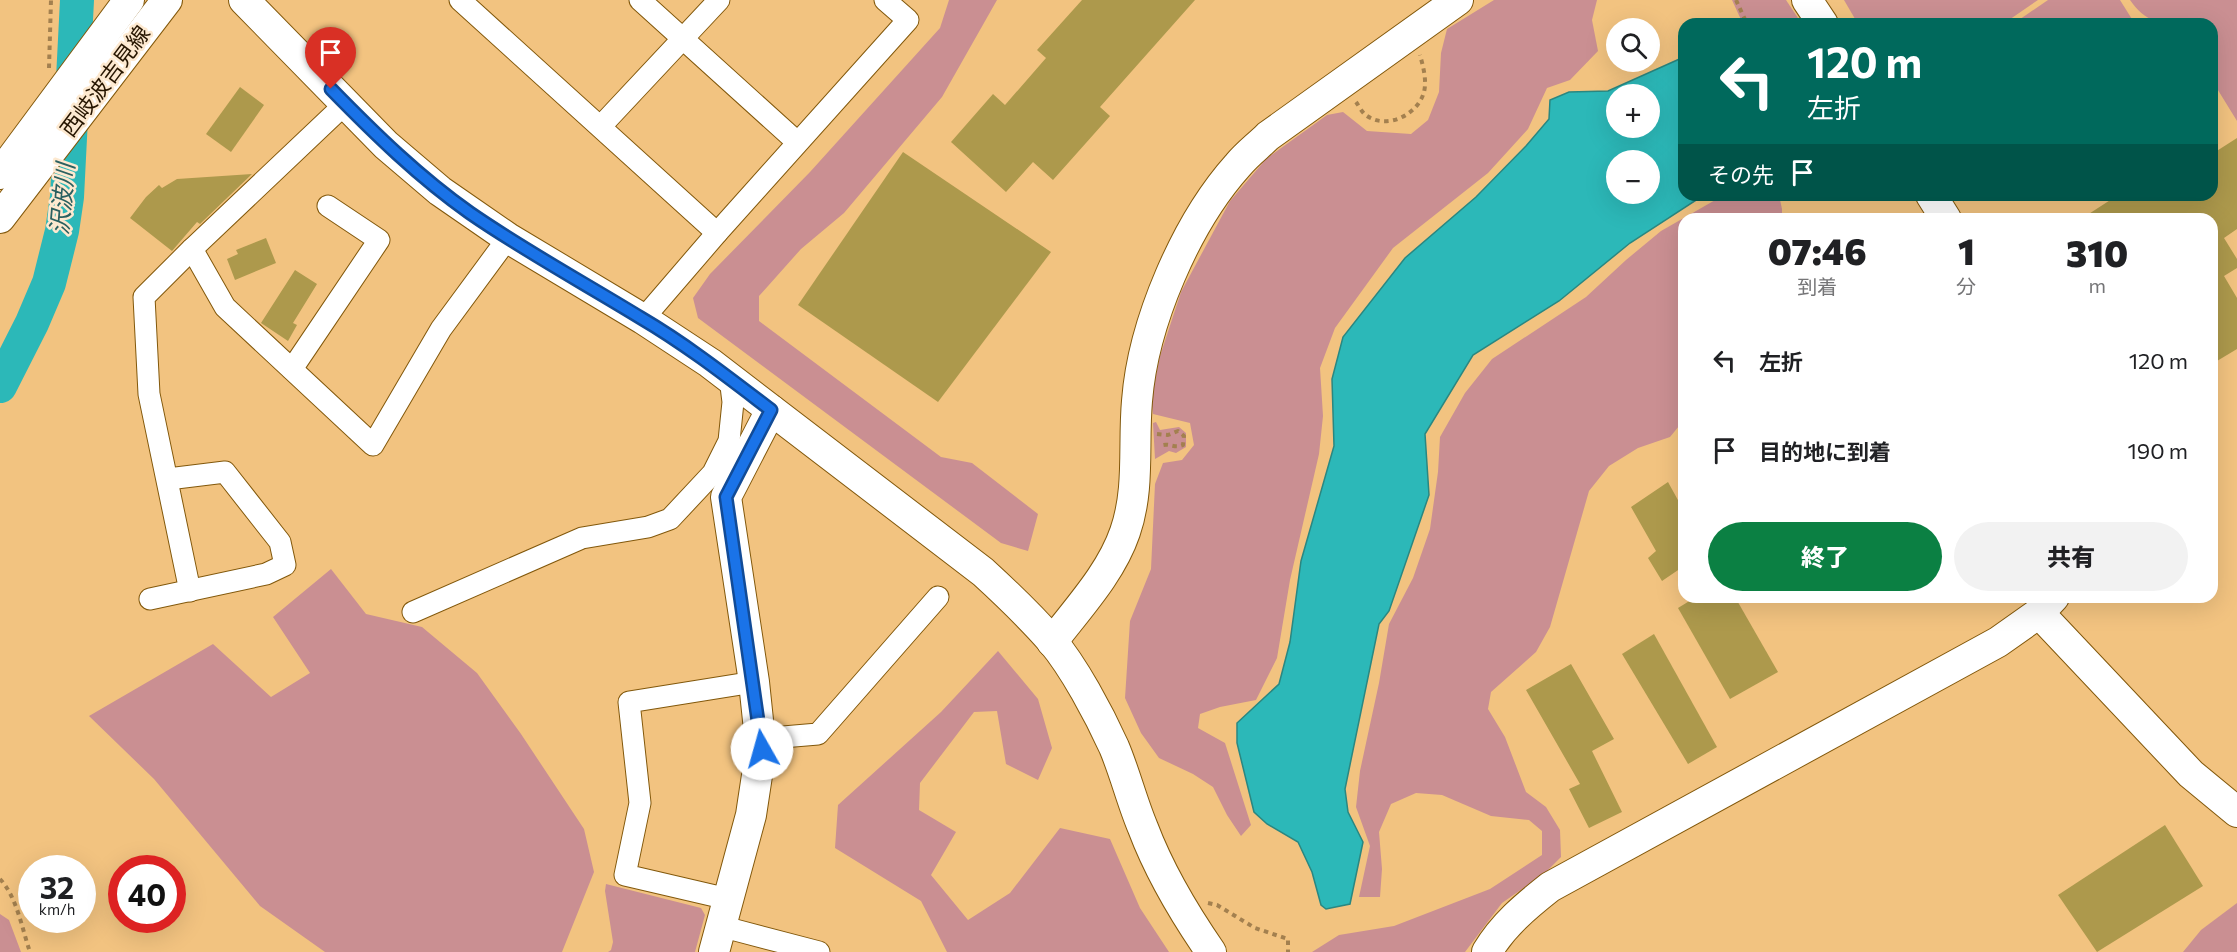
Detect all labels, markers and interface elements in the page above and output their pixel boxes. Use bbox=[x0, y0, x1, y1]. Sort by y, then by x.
map controls bbox=[1606, 18, 1660, 204]
button: search bbox=[1606, 18, 1660, 72]
street label: 西岐波吉見線 bbox=[54, 20, 155, 142]
pin bbox=[305, 27, 356, 89]
text: 120 m bbox=[1807, 35, 1922, 87]
icon: arrive bbox=[314, 36, 347, 69]
icon: left bbox=[1708, 42, 1786, 120]
button: + bbox=[1606, 84, 1660, 138]
text: 左折 bbox=[1807, 91, 1861, 124]
button: − bbox=[1606, 150, 1660, 204]
icon: arrive bbox=[1786, 156, 1819, 189]
water label: 沢波川 bbox=[44, 159, 79, 236]
text: その先 bbox=[1708, 161, 1774, 188]
text: 07:46 bbox=[1768, 228, 1867, 272]
text: 1 bbox=[1958, 228, 1975, 272]
text: 310 bbox=[2066, 230, 2128, 274]
text: m bbox=[2088, 273, 2106, 297]
text: 到着 bbox=[1797, 274, 1837, 298]
text: 分 bbox=[1956, 274, 1976, 298]
icon: left bbox=[1708, 344, 1741, 377]
text: 120 m bbox=[2129, 347, 2188, 374]
text: 左折 bbox=[1759, 348, 1803, 375]
icon: arrive bbox=[1708, 434, 1741, 467]
text: 190 m bbox=[2127, 437, 2188, 464]
text: 目的地に到着 bbox=[1759, 438, 1891, 465]
button: 終了 bbox=[1708, 522, 1942, 591]
button: 共有 bbox=[1954, 522, 2188, 591]
position arrow bbox=[730, 717, 794, 781]
speed limit sign: 40 bbox=[108, 855, 186, 933]
text: 32 bbox=[40, 868, 74, 905]
text: km/h bbox=[39, 900, 75, 918]

